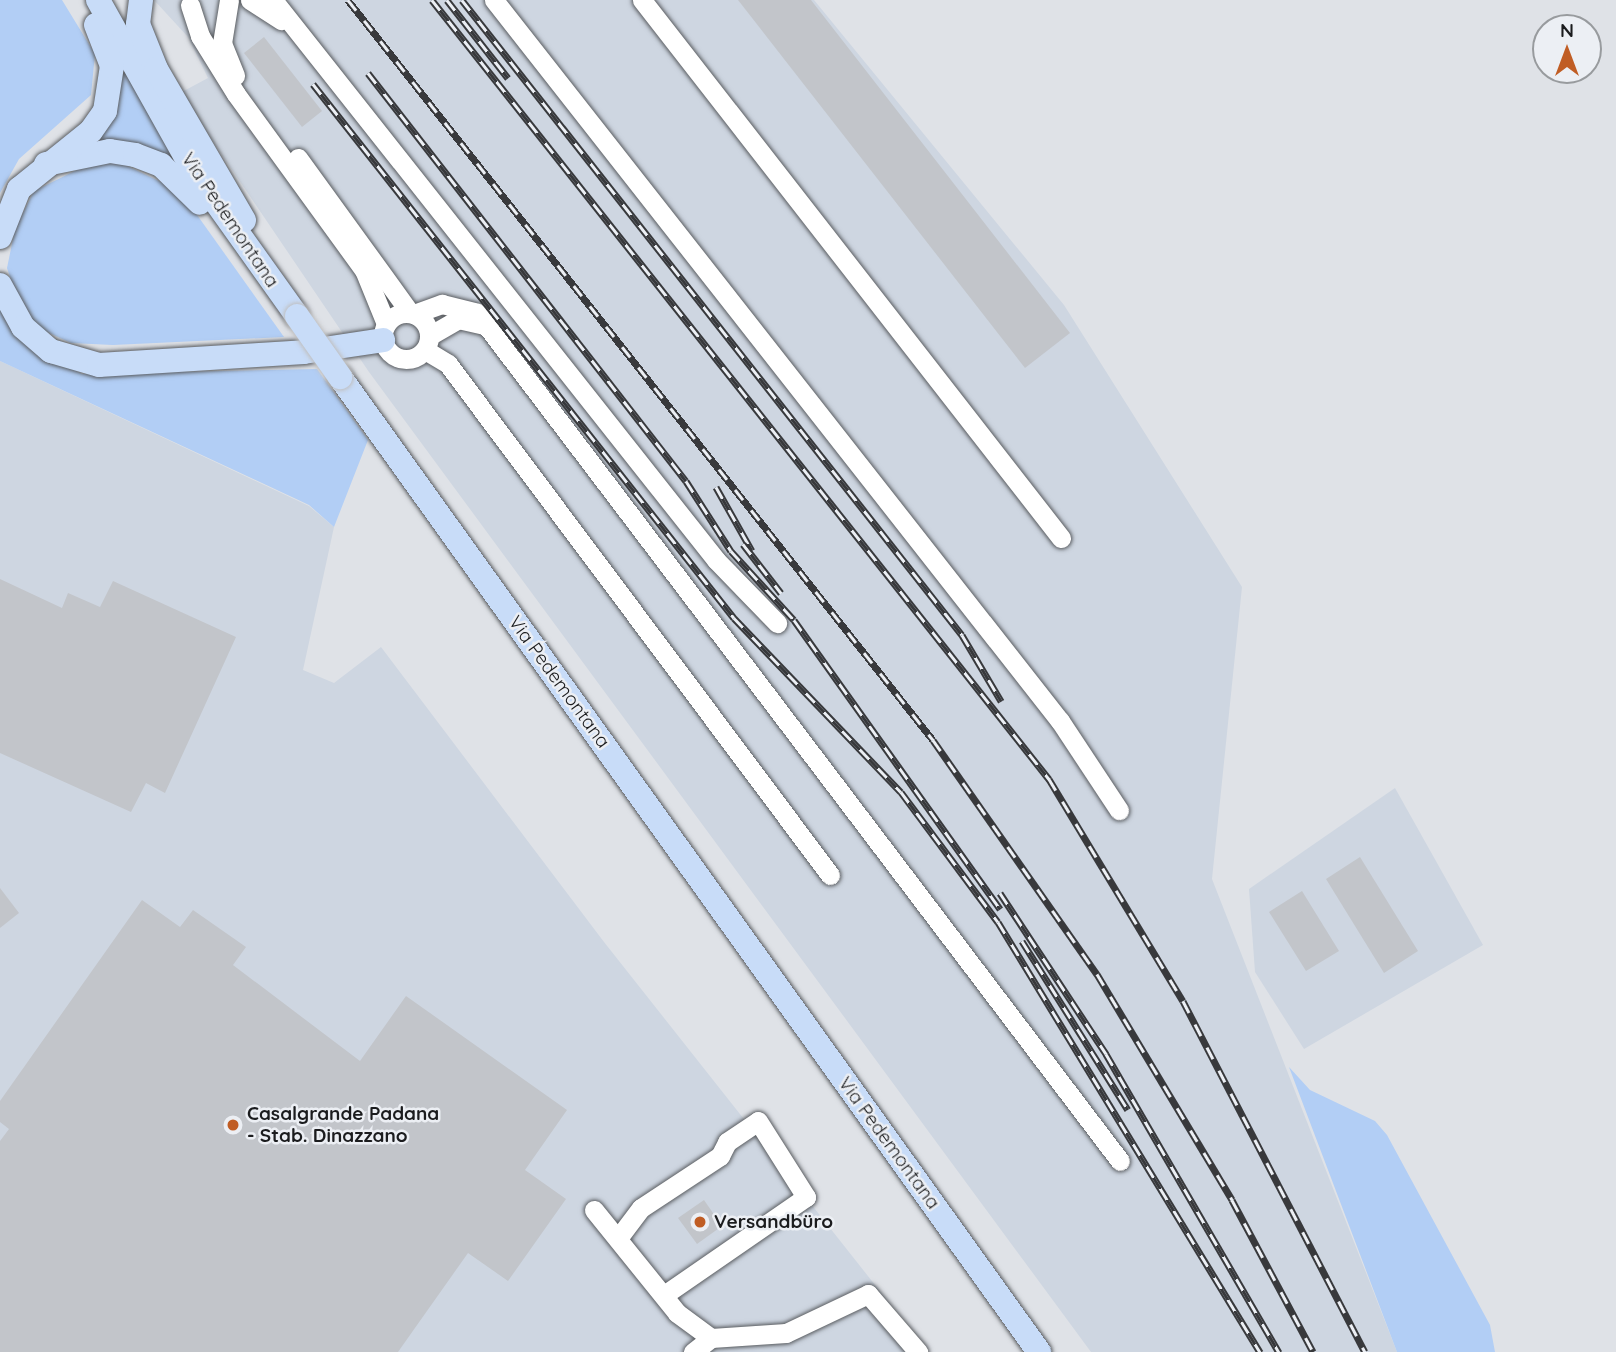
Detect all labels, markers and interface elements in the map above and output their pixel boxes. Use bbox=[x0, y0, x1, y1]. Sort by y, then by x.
north arrow bbox=[1532, 14, 1602, 84]
text: N bbox=[1560, 18, 1574, 42]
street label: Via Pedemontana bbox=[176, 148, 284, 292]
street label: Via Pedemontana bbox=[503, 611, 615, 753]
street label: Via Pedemontana bbox=[833, 1072, 945, 1214]
place label: Casalgrande Padana - Stab. Dinazzano bbox=[247, 1103, 439, 1147]
marker: Casalgrande Padana - Stab. Dinazzano bbox=[225, 1117, 241, 1133]
place label: Versandbüro bbox=[714, 1211, 833, 1233]
marker: Versandbüro bbox=[692, 1214, 708, 1230]

